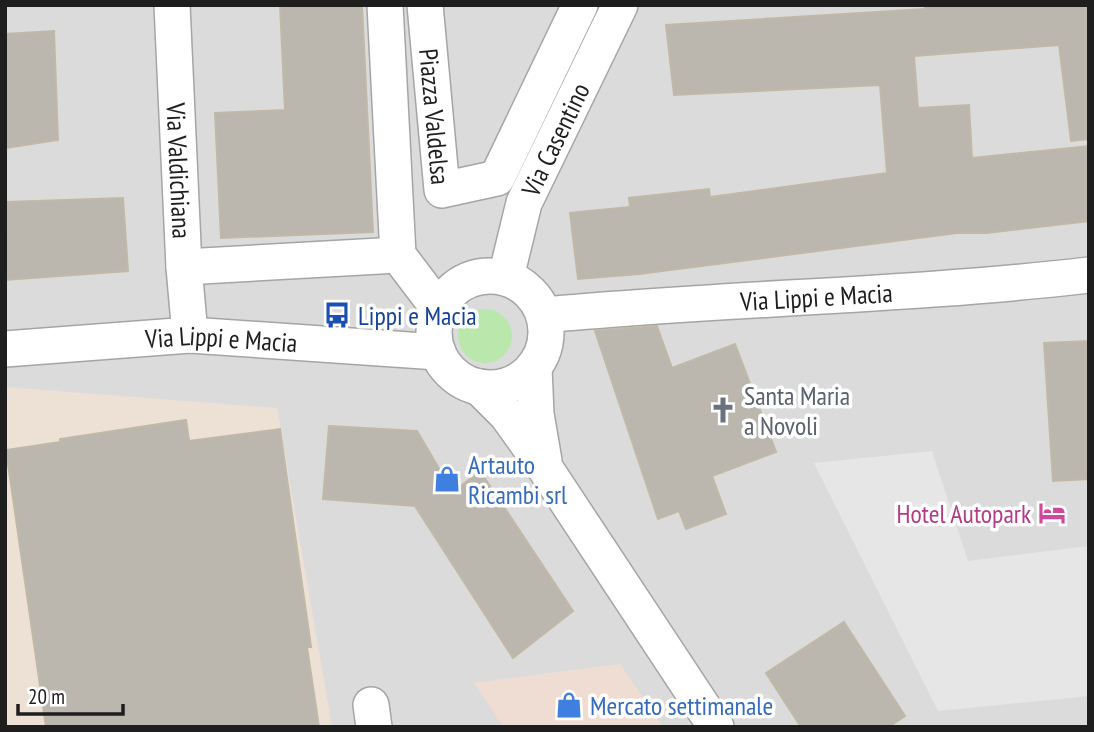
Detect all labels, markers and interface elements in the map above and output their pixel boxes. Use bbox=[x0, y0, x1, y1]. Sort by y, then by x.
street label: Piazza Valdelsa bbox=[413, 47, 458, 186]
street label: Via Casentino bbox=[513, 77, 596, 202]
street label: Via Valdichiana bbox=[160, 101, 199, 240]
street label: Via Lippi e Macia bbox=[738, 275, 893, 317]
place label: Lippi e Macia bbox=[358, 299, 477, 332]
bus stop icon: Lippi e Macia bbox=[322, 300, 352, 330]
street label: Via Lippi e Macia bbox=[143, 319, 299, 359]
place label: Santa Maria a Novoli bbox=[744, 379, 850, 442]
church icon: Santa Maria a Novoli bbox=[708, 395, 738, 425]
place label: Artauto Ricambi srl bbox=[468, 448, 567, 511]
shop icon: Artauto Ricambi srl bbox=[432, 464, 462, 494]
place label: Hotel Autopark bbox=[897, 497, 1031, 530]
hotel icon: Hotel Autopark bbox=[1037, 498, 1067, 528]
scale bar bbox=[18, 672, 122, 716]
text: 20 m bbox=[28, 683, 65, 710]
place label: Mercato settimanale bbox=[590, 689, 773, 722]
shop icon: Mercato settimanale bbox=[554, 690, 584, 720]

